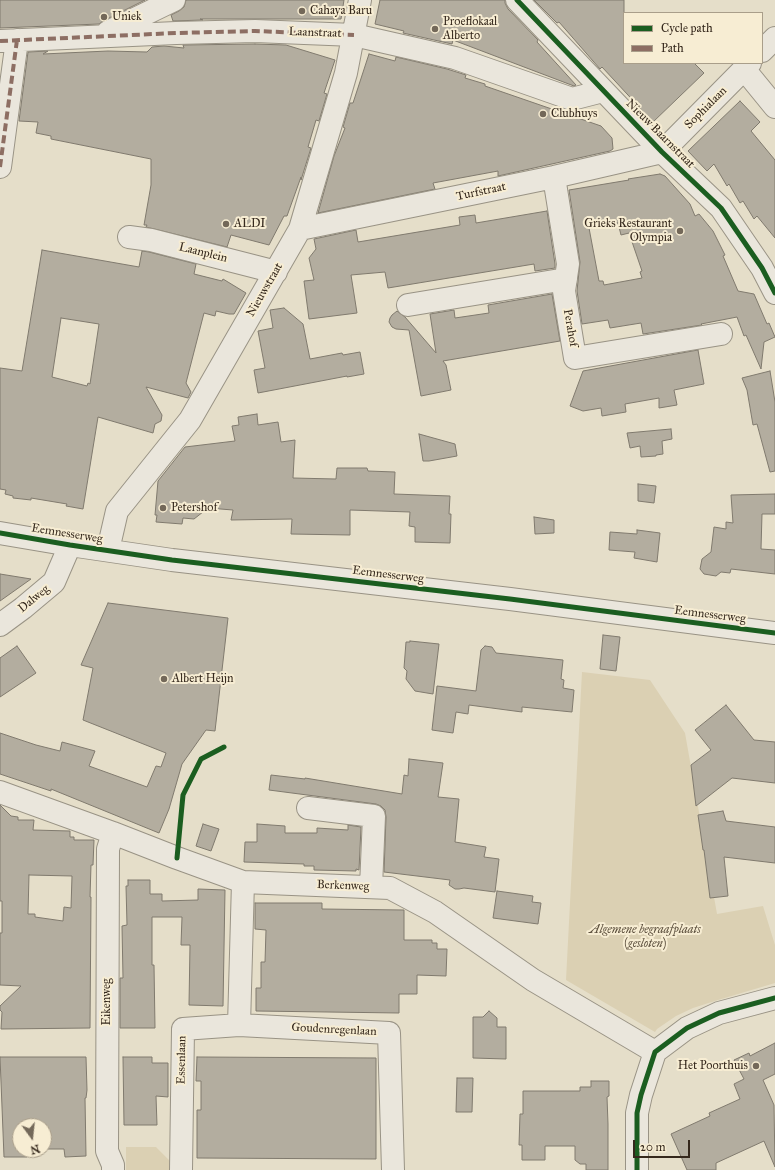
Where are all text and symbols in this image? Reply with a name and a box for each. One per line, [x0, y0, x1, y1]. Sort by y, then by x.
place label: Cahaya Baru [310, 4, 372, 18]
marker: Cahaya Baru [297, 6, 307, 16]
place label: Uniek [112, 10, 141, 24]
marker: Uniek [99, 12, 109, 22]
legend [623, 12, 763, 64]
place label: Proeflokaal Alberto [443, 15, 497, 43]
text: Cycle path [661, 21, 713, 35]
marker: Proeflokaal Alberto [430, 24, 440, 34]
street label: Laanstraat [288, 25, 342, 41]
text: Path [661, 41, 684, 55]
street label: Sophialaan [682, 84, 730, 132]
street label: Nieuw Baarnstraat [622, 96, 698, 172]
place label: Clubhuys [551, 107, 597, 121]
marker: Clubhuys [538, 109, 548, 119]
street label: Turfstraat [455, 180, 507, 204]
place label: ALDI [234, 217, 265, 231]
place label: Grieks Restaurant Olympia [584, 217, 672, 245]
marker: ALDI [221, 219, 231, 229]
marker: Grieks Restaurant Olympia [675, 226, 685, 236]
street label: Laanplein [177, 240, 229, 266]
street label: Nieuwstraat [244, 260, 286, 320]
street label: Perahof [560, 308, 580, 348]
place label: Petershof [171, 501, 217, 515]
marker: Petershof [158, 503, 168, 513]
street label: Eemnesserweg [30, 521, 104, 547]
street label: Eemnesserweg [351, 563, 425, 587]
street label: Dalweg [15, 582, 53, 616]
street label: Eemnesserweg [673, 603, 747, 627]
place label: Albert Heijn [172, 672, 233, 686]
marker: Albert Heijn [159, 674, 169, 684]
street label: Berkenweg [317, 878, 369, 894]
park label: Algemene begraafplaats (gesloten) [589, 923, 701, 951]
street label: Eikenweg [100, 978, 114, 1026]
street label: Goudenregenlaan [291, 1021, 377, 1039]
street label: Essenlaan [174, 1036, 190, 1084]
place label: Het Poorthuis [678, 1059, 748, 1073]
marker: Het Poorthuis [751, 1061, 761, 1071]
north arrow [12, 1118, 52, 1158]
scale bar [635, 1132, 692, 1158]
text: 20 m [640, 1140, 666, 1154]
text: N [29, 1142, 41, 1157]

